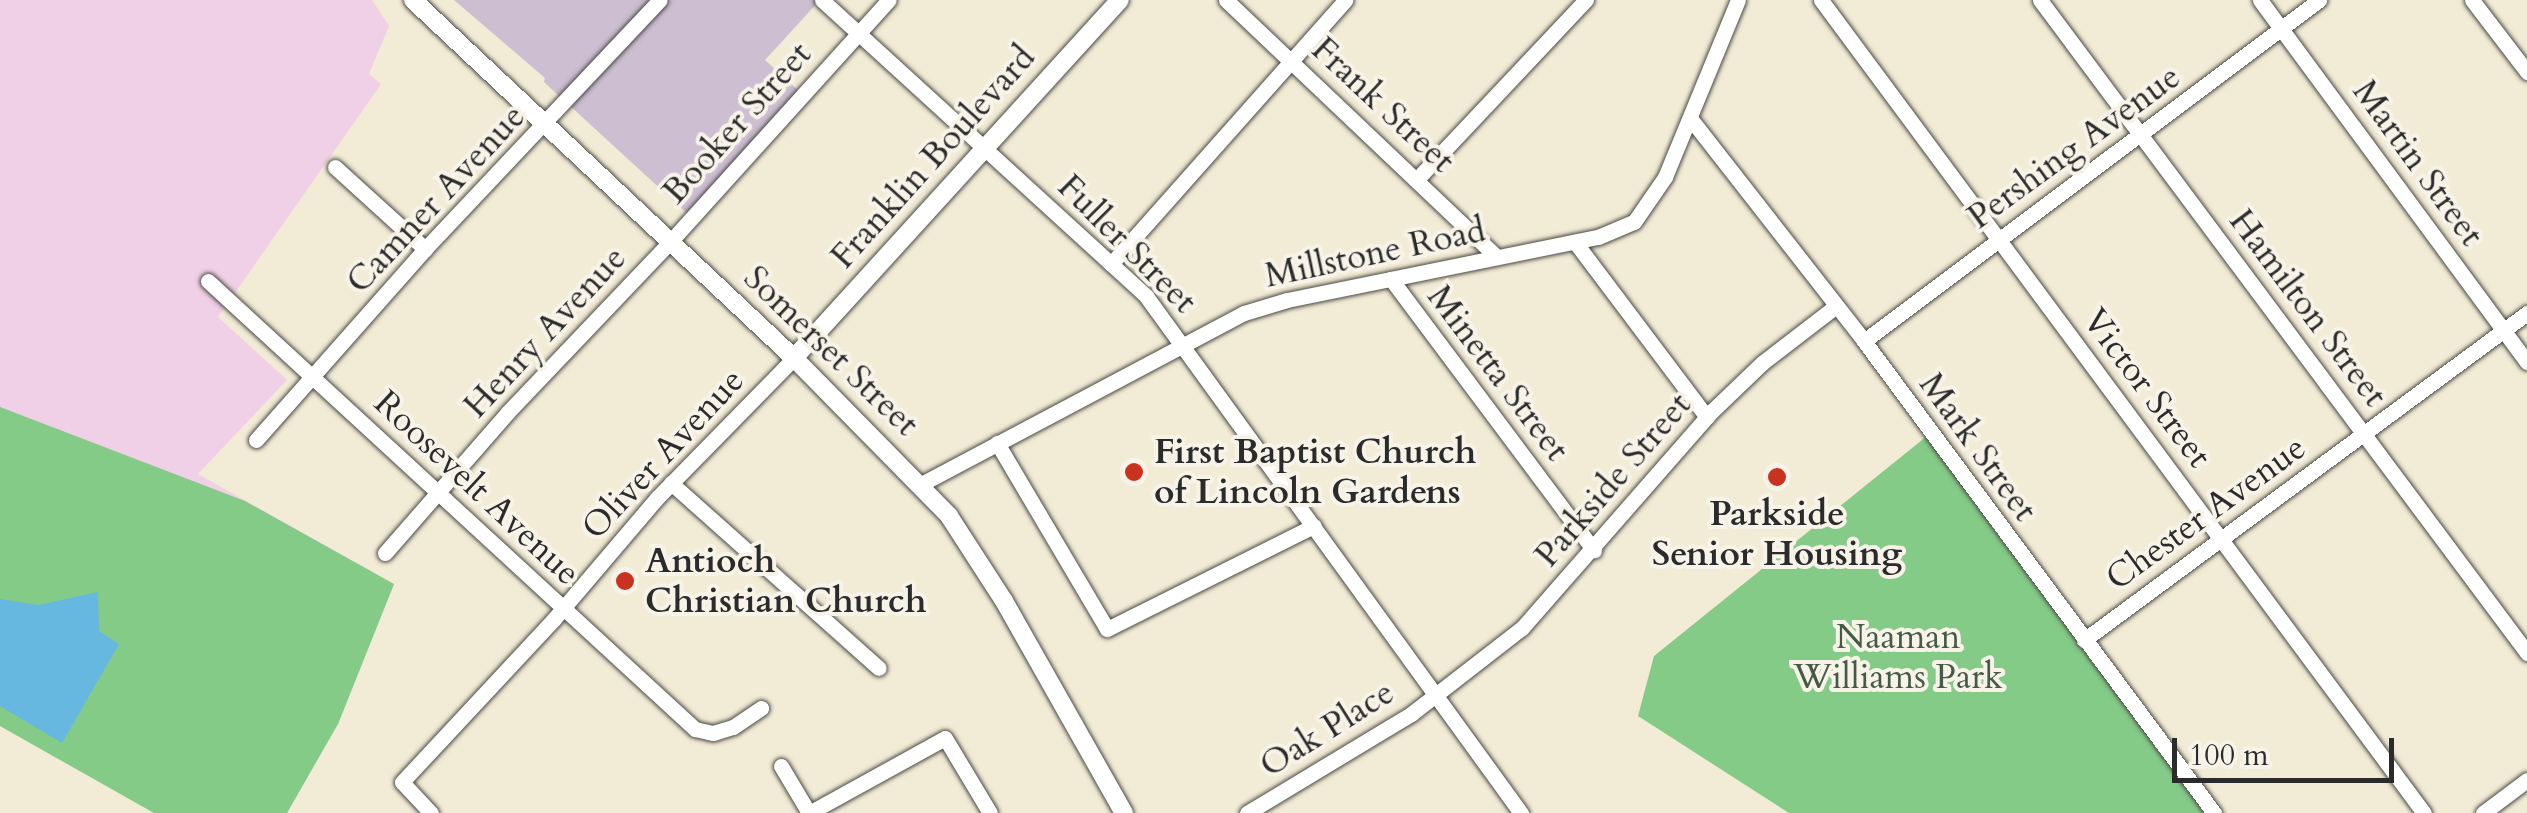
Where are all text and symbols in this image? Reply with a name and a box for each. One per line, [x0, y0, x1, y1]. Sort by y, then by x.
street label: Frank Street [1303, 28, 1463, 182]
street label: Booker Street [654, 34, 820, 212]
street label: Franklin Boulevard [822, 37, 1044, 277]
street label: Pershing Avenue [1960, 56, 2188, 238]
street label: Martin Street [2344, 72, 2492, 254]
street label: Camner Avenue [338, 96, 534, 302]
street label: Fuller Street [1049, 166, 1205, 322]
street label: Hamilton Street [2220, 201, 2396, 415]
street label: Millstone Road [1261, 209, 1489, 297]
street label: Henry Avenue [455, 238, 635, 426]
street label: Somerset Street [735, 257, 927, 445]
street label: Minetta Street [1418, 277, 1578, 469]
street label: Victor Street [2074, 300, 2220, 476]
street label: Oliver Avenue [573, 360, 753, 548]
street label: Mark Street [1910, 365, 2046, 529]
street label: Roosevelt Avenue [365, 382, 589, 594]
street label: Parkside Street [1526, 384, 1700, 576]
street label: Chester Avenue [2098, 427, 2314, 599]
place label: First Baptist Church of Lincoln Gardens [1154, 431, 1476, 513]
marker: First Baptist Church of Lincoln Gardens [1123, 461, 1145, 483]
marker: Parkside Senior Housing [1766, 466, 1788, 488]
place label: Parkside Senior Housing [1652, 493, 1902, 575]
place label: Antioch Christian Church [645, 540, 927, 622]
marker: Antioch Christian Church [614, 570, 636, 592]
park label: Naaman Williams Park [1793, 616, 2003, 698]
street label: Oak Place [1252, 671, 1402, 787]
scale bar [2177, 718, 2400, 780]
text: 100 m [2189, 735, 2269, 776]

